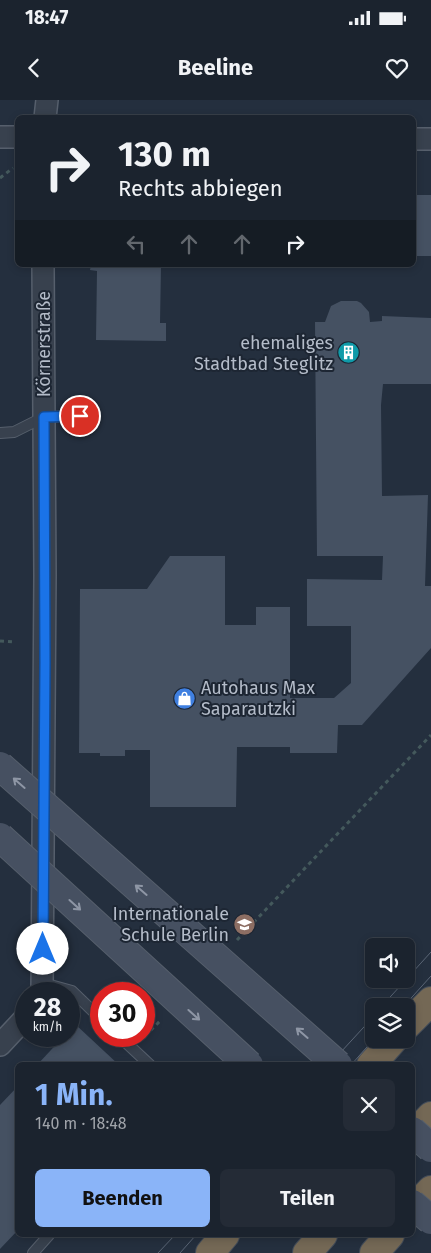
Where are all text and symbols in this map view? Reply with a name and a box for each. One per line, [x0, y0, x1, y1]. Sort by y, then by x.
text: 18:47 [25, 6, 68, 29]
icon: back [20, 54, 48, 82]
text: Beeline [178, 54, 253, 81]
icon: heart [383, 54, 411, 82]
text: 130 m [118, 133, 211, 175]
icon: right [35, 135, 100, 200]
text: Rechts abbiegen [118, 175, 283, 202]
icon: left [122, 230, 150, 258]
icon: ahead [175, 230, 203, 258]
icon: ahead [228, 230, 256, 258]
icon: right [281, 230, 309, 258]
street label: Körnerstraße [33, 291, 55, 397]
place label: ehemaliges Stadtbad Steglitz [194, 332, 333, 375]
building icon: ehemaliges Stadtbad Steglitz [337, 341, 361, 365]
pin [59, 395, 101, 437]
icon: arrive [66, 402, 94, 430]
place label: Autohaus Max Saparautzki [201, 677, 315, 720]
shop icon: Autohaus Max Saparautzki [173, 686, 197, 710]
one-way arrow [12, 777, 25, 789]
one-way arrow [134, 885, 147, 896]
one-way arrow [68, 899, 81, 911]
place label: Internationale Schule Berlin [113, 903, 229, 946]
school or university icon: Internationale Schule Berlin [233, 912, 257, 936]
position arrow [16, 922, 68, 974]
map controls [365, 938, 415, 1048]
button: sound [365, 938, 415, 988]
speed limit sign: 30 [90, 982, 155, 1047]
text: 28 [34, 993, 61, 1023]
button: layers [365, 998, 415, 1048]
one-way arrow [188, 1009, 201, 1021]
text: km/h [33, 1020, 62, 1034]
one-way arrow [295, 1027, 308, 1039]
text: 1 Min. [35, 1077, 113, 1113]
button: close [343, 1079, 395, 1131]
text: 140 m · 18:48 [35, 1114, 126, 1133]
button: Beenden [35, 1169, 210, 1227]
button: Teilen [220, 1169, 395, 1227]

